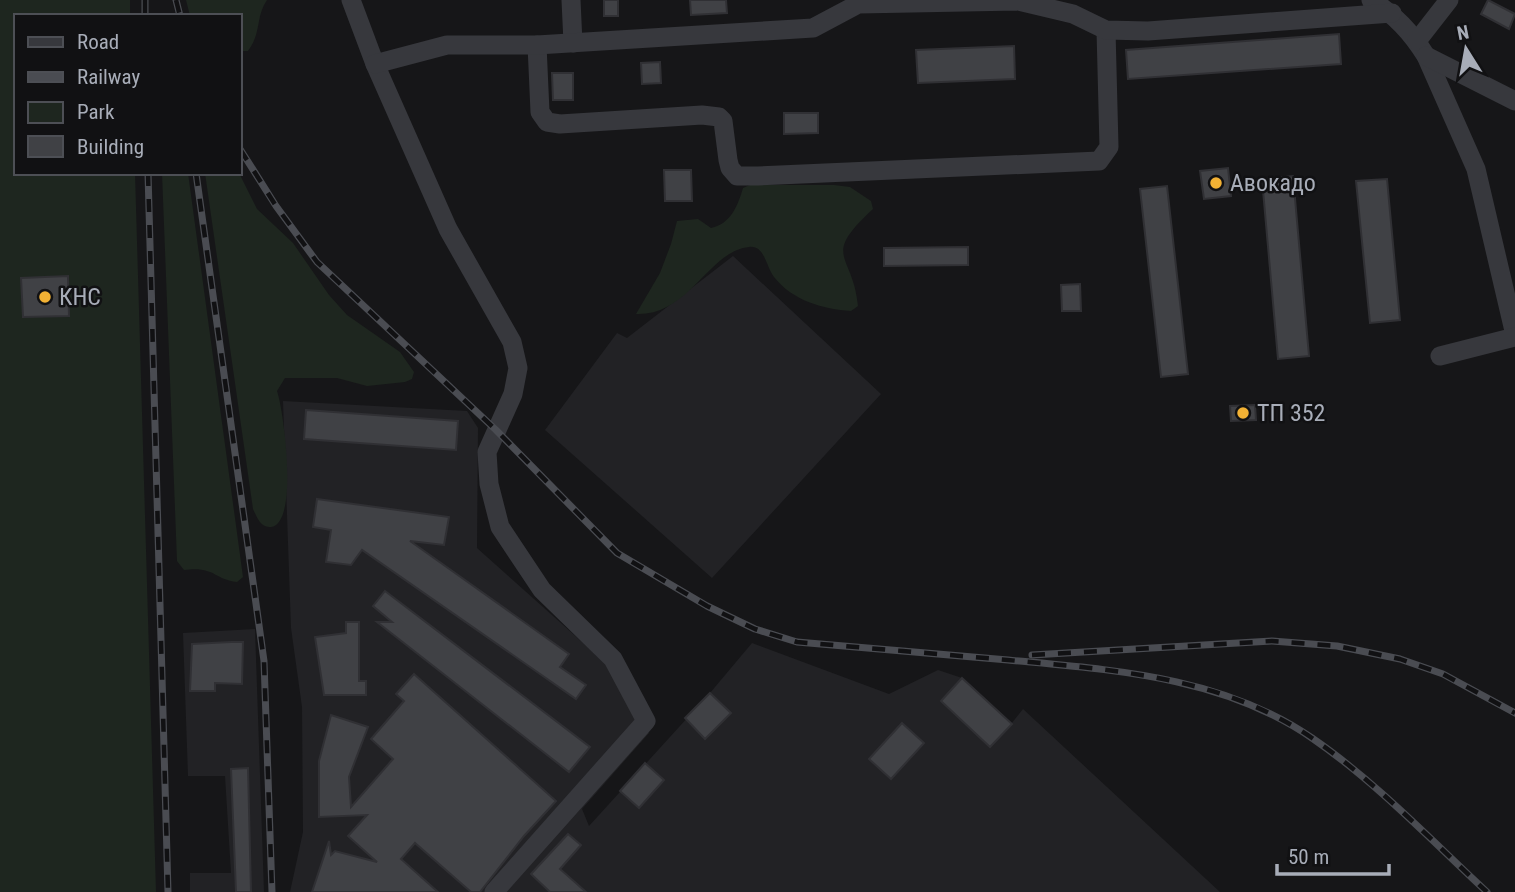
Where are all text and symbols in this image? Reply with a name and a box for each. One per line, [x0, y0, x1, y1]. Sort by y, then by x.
legend [14, 14, 242, 175]
north arrow [1431, 14, 1501, 84]
text: N [1455, 20, 1471, 45]
text: Road [77, 30, 119, 54]
text: Railway [77, 65, 140, 89]
text: Park [77, 100, 115, 124]
text: Building [77, 135, 144, 159]
place label: Авокадо [1230, 169, 1316, 197]
marker: Авокадо [1208, 175, 1224, 191]
place label: КНС [59, 283, 101, 311]
marker: КНС [37, 289, 53, 305]
place label: ТП 352 [1257, 399, 1325, 427]
marker: ТП 352 [1235, 405, 1251, 421]
scale bar [1277, 832, 1389, 876]
text: 50 m [1288, 845, 1329, 869]

